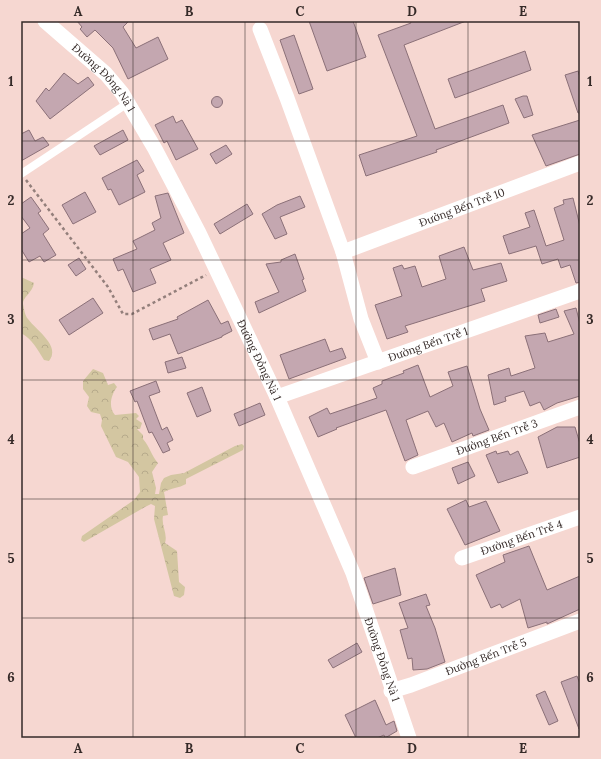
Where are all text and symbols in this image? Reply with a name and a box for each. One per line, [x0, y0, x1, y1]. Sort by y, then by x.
text: A [74, 3, 83, 20]
text: B [185, 3, 194, 20]
text: C [296, 3, 305, 20]
text: D [407, 3, 417, 20]
text: E [519, 3, 527, 20]
street label: Đường Đồng Nà 1 [69, 41, 138, 114]
text: 1 [8, 73, 14, 90]
text: 1 [587, 73, 593, 90]
street label: Đường Bến Trễ 10 [417, 185, 507, 230]
text: 2 [8, 192, 15, 209]
text: 2 [587, 192, 594, 209]
text: 3 [7, 311, 15, 328]
text: 3 [586, 311, 594, 328]
street label: Đường Đồng Nà 1 [234, 317, 285, 403]
street label: Đường Bến Trễ 1 [386, 324, 470, 365]
street label: Đường Bến Trễ 3 [454, 416, 540, 458]
text: 4 [7, 431, 15, 448]
text: 4 [586, 431, 594, 448]
street label: Đường Bến Trễ 4 [479, 517, 564, 558]
text: 5 [7, 550, 15, 567]
text: 5 [586, 550, 594, 567]
street label: Đường Đồng Nà 1 [362, 615, 403, 703]
street label: Đường Bến Trễ 5 [443, 635, 529, 678]
text: 6 [7, 669, 15, 686]
text: 6 [586, 669, 594, 686]
text: A [74, 740, 83, 757]
text: B [185, 740, 194, 757]
text: C [296, 740, 305, 757]
text: D [407, 740, 417, 757]
text: E [519, 740, 527, 757]

